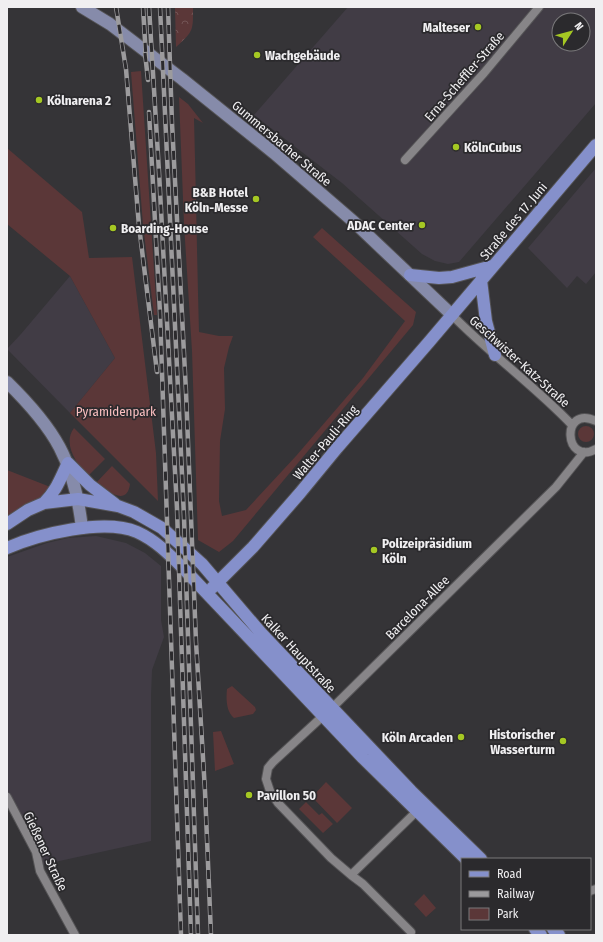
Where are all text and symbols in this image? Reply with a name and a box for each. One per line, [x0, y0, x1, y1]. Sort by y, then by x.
north arrow [551, 12, 591, 52]
place label: Malteser [423, 20, 470, 35]
text: N [571, 20, 586, 33]
marker: Malteser [473, 22, 483, 32]
street label: Erna-Scheffler-Straße [421, 29, 507, 124]
place label: Wachgebäude [265, 48, 341, 63]
marker: Wachgebäude [252, 50, 262, 60]
place label: Kölnarena 2 [47, 93, 111, 108]
marker: Kölnarena 2 [34, 95, 44, 105]
street label: Gummersbacher Straße [229, 98, 334, 189]
place label: KölnCubus [464, 140, 522, 155]
marker: KölnCubus [451, 142, 461, 152]
street label: Straße des 17. Juni [477, 180, 550, 263]
place label: B&B Hotel Köln-Messe [185, 185, 248, 215]
marker: B&B Hotel Köln-Messe [251, 194, 261, 204]
place label: ADAC Center [346, 218, 414, 233]
marker: ADAC Center [417, 220, 427, 230]
place label: Boarding-House [121, 221, 209, 236]
marker: Boarding-House [108, 223, 118, 233]
street label: Geschwister-Katz-Straße [467, 312, 573, 410]
street label: Walter-Pauli-Ring [290, 401, 361, 483]
park label: Pyramidenpark [76, 404, 157, 419]
place label: Polizeipräsidium Köln [382, 536, 472, 566]
marker: Polizeipräsidium Köln [369, 545, 379, 555]
street label: Barcelona-Allee [382, 572, 452, 642]
street label: Kalker Hauptstraße [258, 611, 339, 696]
place label: Historischer Wasserturm [489, 727, 555, 757]
place label: Köln Arcaden [382, 730, 453, 745]
marker: Köln Arcaden [456, 732, 466, 742]
marker: Historischer Wasserturm [558, 736, 568, 746]
place label: Pavillon 50 [257, 788, 316, 803]
marker: Pavillon 50 [244, 790, 254, 800]
street label: Gießener Straße [21, 809, 71, 893]
legend [461, 858, 591, 930]
text: Road [497, 867, 522, 881]
text: Railway [497, 887, 535, 901]
text: Park [497, 907, 519, 921]

